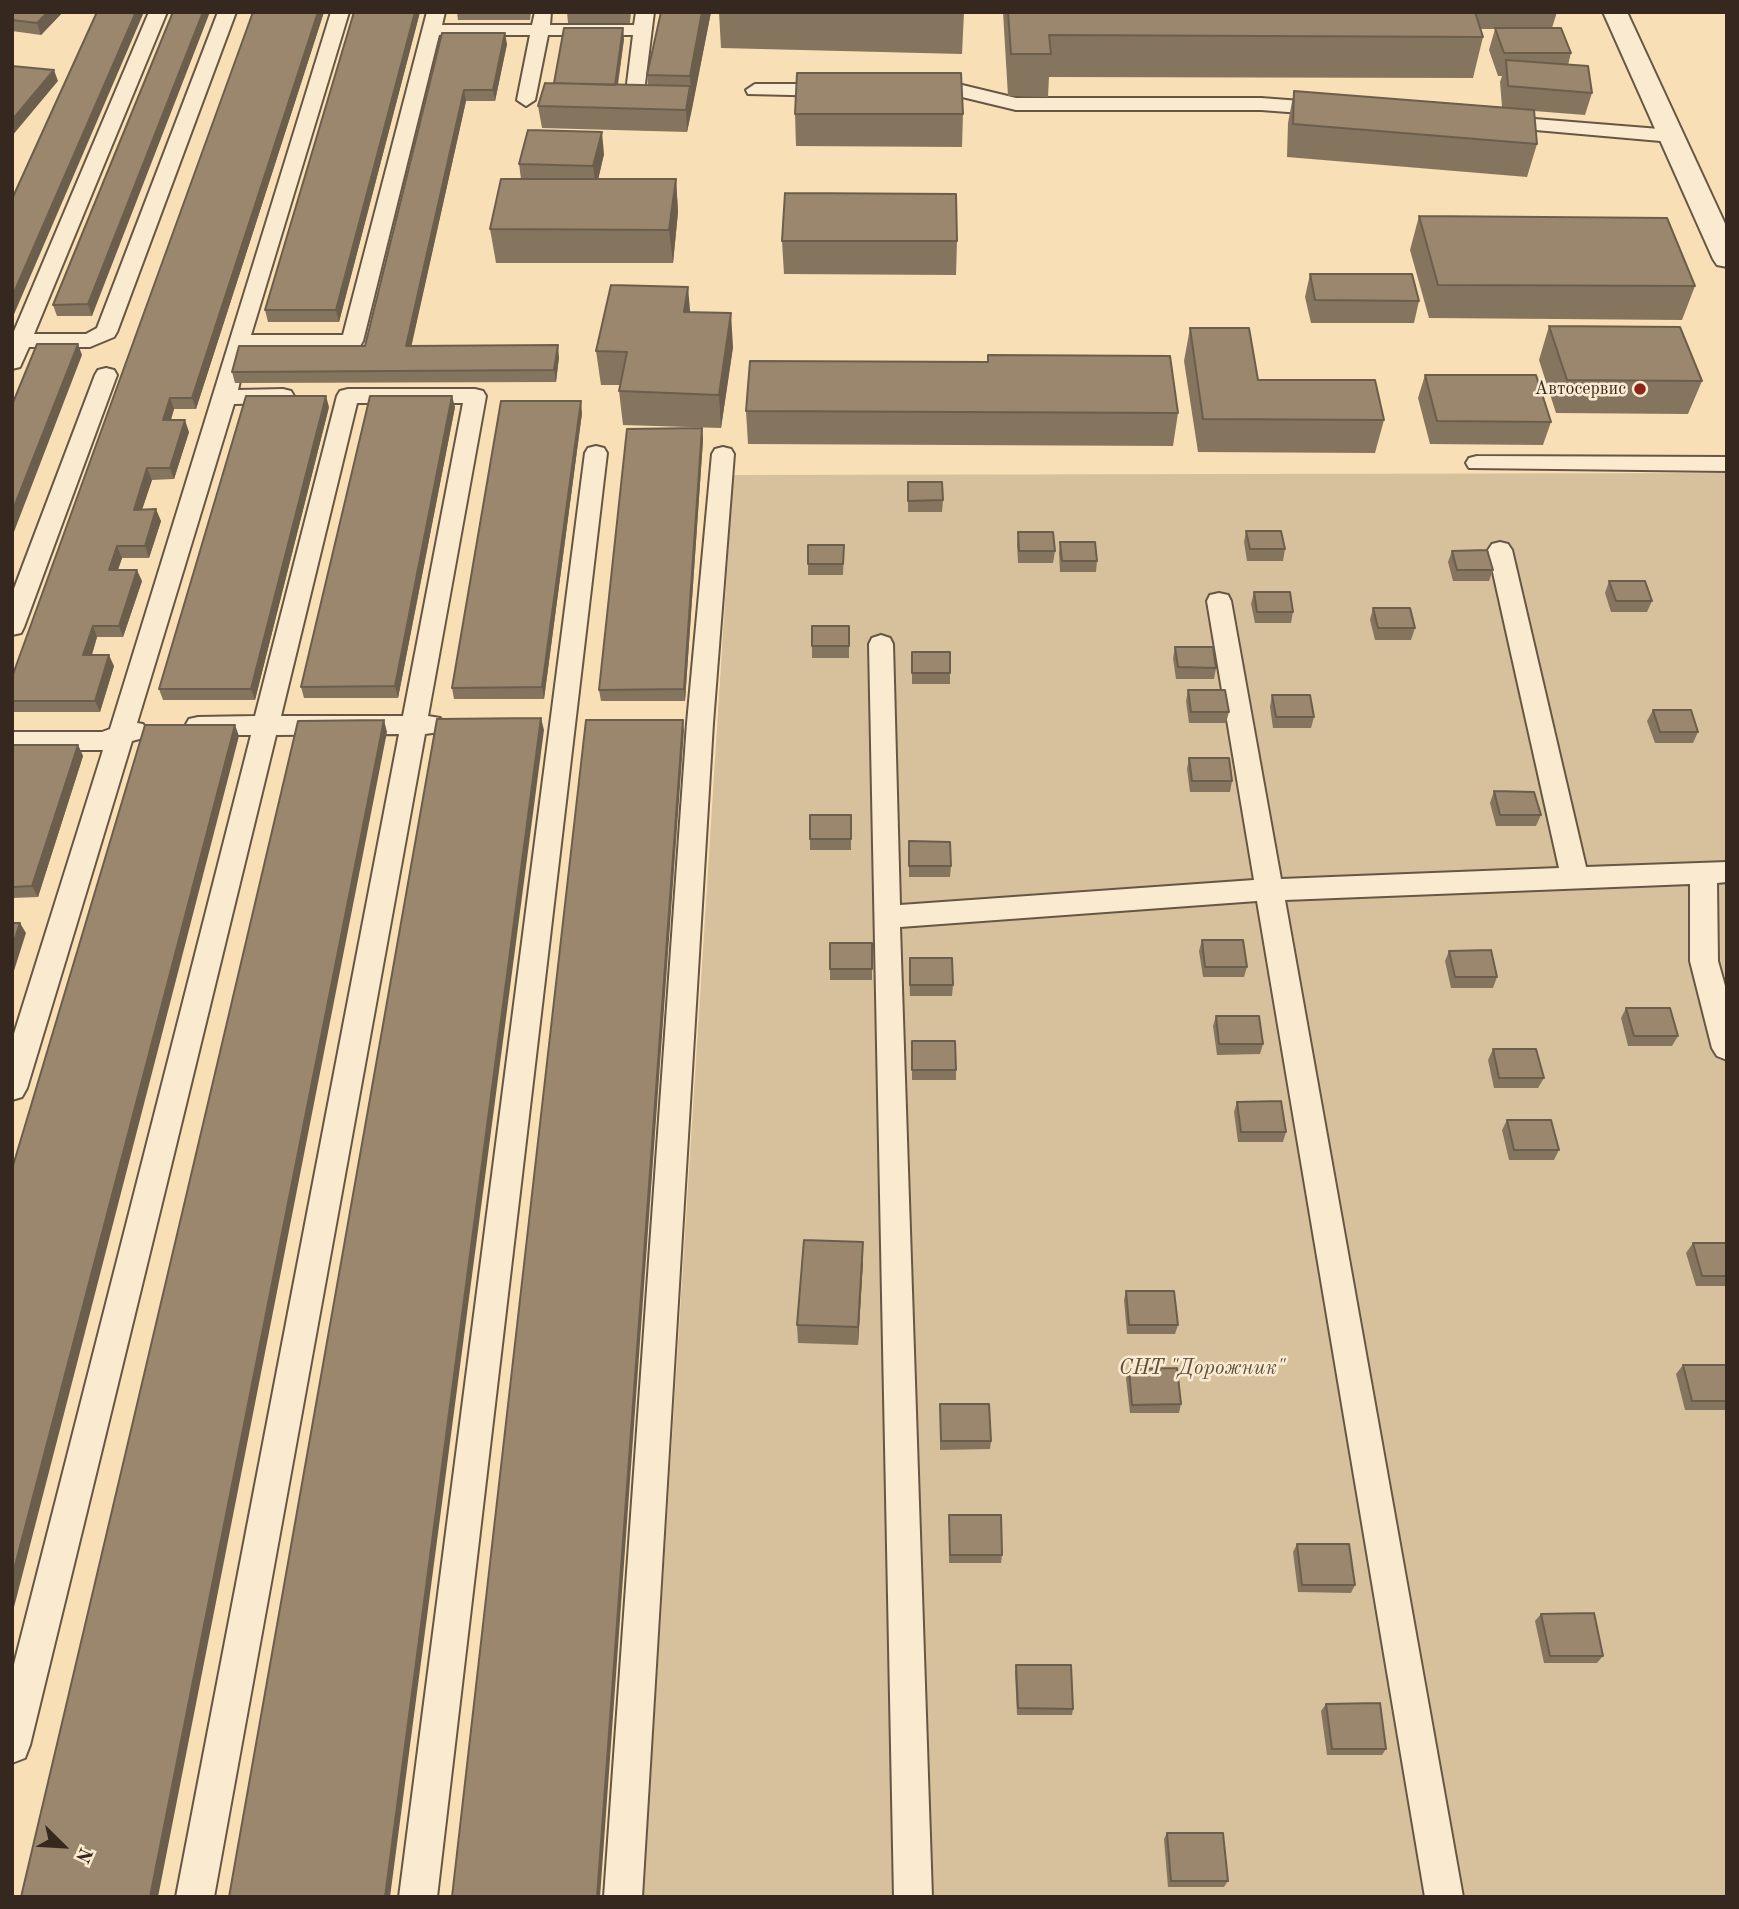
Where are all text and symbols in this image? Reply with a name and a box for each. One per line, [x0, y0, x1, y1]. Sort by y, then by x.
place label: Автосервис [1535, 378, 1626, 400]
marker: Автосервис [1632, 381, 1648, 397]
park label: СНТ "Дорожник" [1119, 1355, 1285, 1381]
north arrow [28, 1811, 98, 1881]
text: N [71, 1844, 94, 1865]

